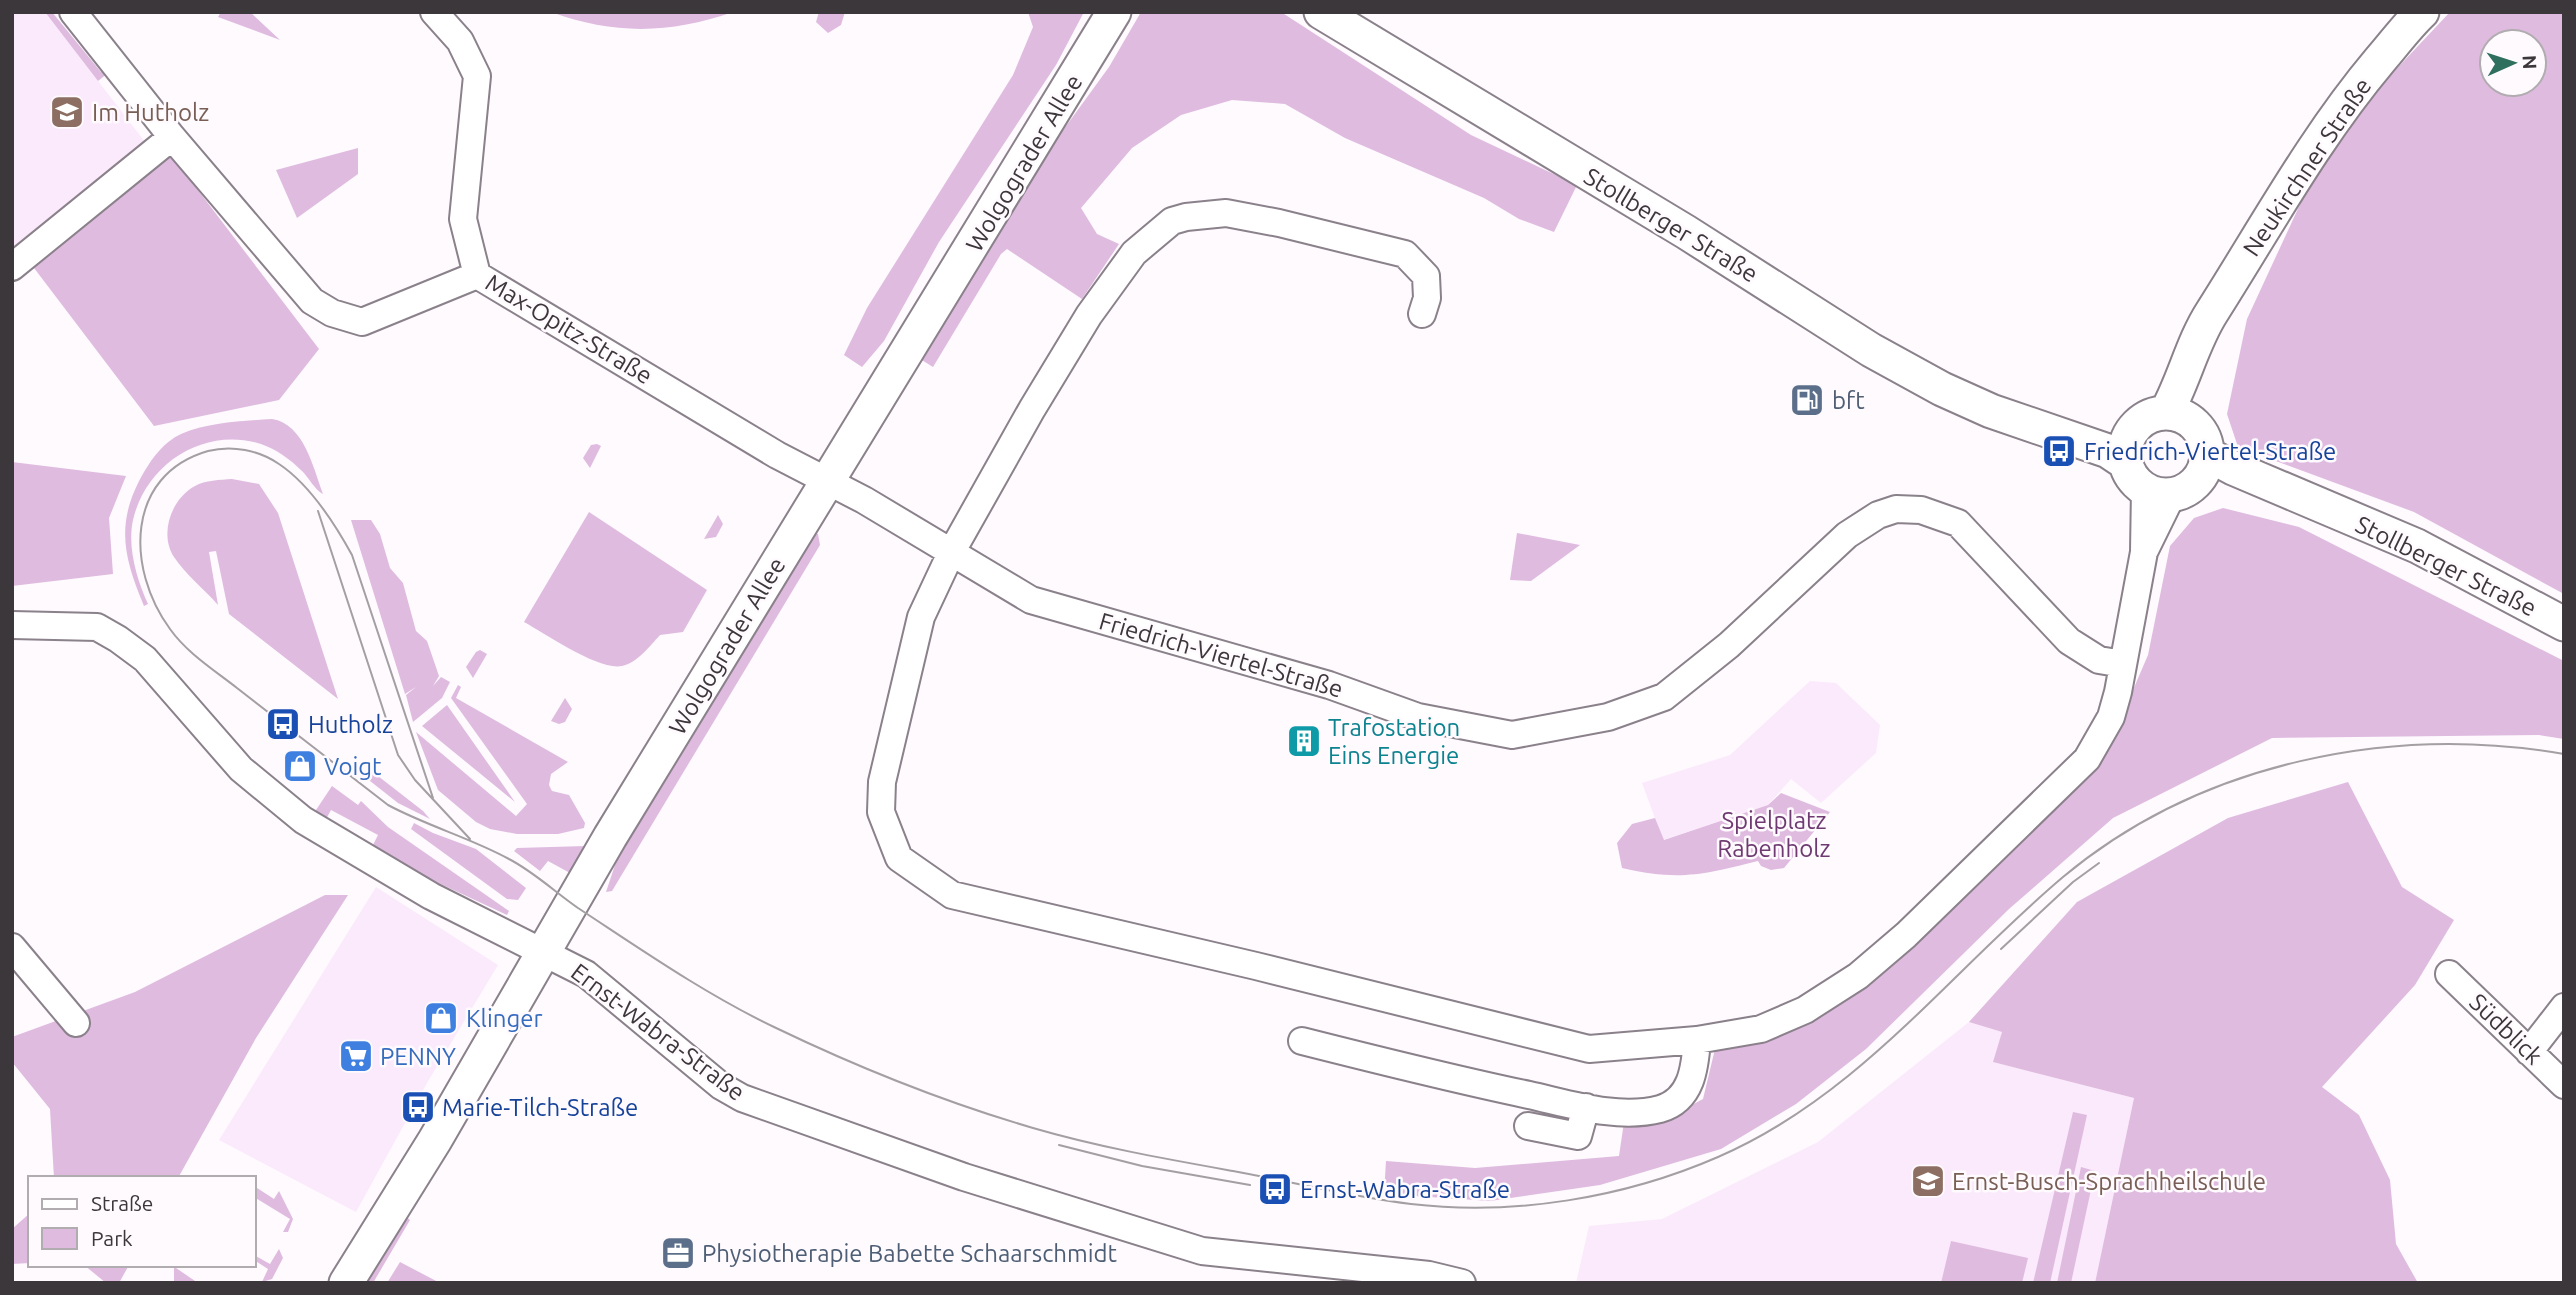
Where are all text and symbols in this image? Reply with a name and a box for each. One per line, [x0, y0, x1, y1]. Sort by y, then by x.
north arrow [2478, 28, 2548, 98]
text: N [2519, 54, 2541, 70]
street label: Wolgograder Allee [960, 70, 1088, 256]
street label: Neukirchner Straße [2237, 73, 2377, 261]
school or university icon: Im Hutholz [48, 93, 86, 131]
place label: Im Hutholz [92, 99, 209, 126]
street label: Stollberger Straße [1579, 163, 1763, 287]
street label: Max-Opitz-Straße [481, 269, 657, 389]
fuel station icon: bft [1788, 381, 1826, 419]
place label: bft [1832, 387, 1865, 414]
bus stop icon: Friedrich-Viertel-Straße [2040, 432, 2078, 470]
place label: Friedrich-Viertel-Straße [2084, 438, 2336, 465]
street label: Stollberger Straße [2351, 511, 2541, 621]
street label: Wolgograder Allee [663, 553, 791, 739]
street label: Friedrich-Viertel-Straße [1096, 607, 1346, 703]
bus stop icon: Hutholz [264, 705, 302, 743]
place label: Hutholz [308, 711, 393, 738]
place label: Trafostation Eins Energie [1328, 714, 1460, 769]
building icon: Trafostation Eins Energie [1285, 722, 1323, 760]
shop icon: Voigt [281, 747, 319, 785]
place label: Voigt [324, 753, 382, 780]
park label: Spielplatz Rabenholz [1717, 807, 1831, 862]
street label: Ernst-Wabra-Straße [566, 958, 750, 1106]
street label: Südblick [2464, 988, 2548, 1070]
shop icon: Klinger [422, 999, 460, 1037]
place label: Klinger [466, 1005, 543, 1032]
supermarket icon: PENNY [337, 1037, 375, 1075]
place label: PENNY [380, 1043, 456, 1070]
bus stop icon: Marie-Tilch-Straße [399, 1088, 437, 1126]
place label: Marie-Tilch-Straße [442, 1094, 638, 1121]
school or university icon: Ernst-Busch-Sprachheilschule [1909, 1162, 1947, 1200]
place label: Ernst-Busch-Sprachheilschule [1952, 1168, 2266, 1195]
bus stop icon: Ernst-Wabra-Straße [1256, 1170, 1294, 1208]
legend [28, 1176, 256, 1267]
place label: Ernst-Wabra-Straße [1300, 1176, 1510, 1203]
text: Straße [91, 1191, 153, 1215]
text: Park [91, 1226, 133, 1250]
office icon: Physiotherapie Babette Schaarschmidt [659, 1234, 697, 1272]
place label: Physiotherapie Babette Schaarschmidt [702, 1240, 1118, 1267]

